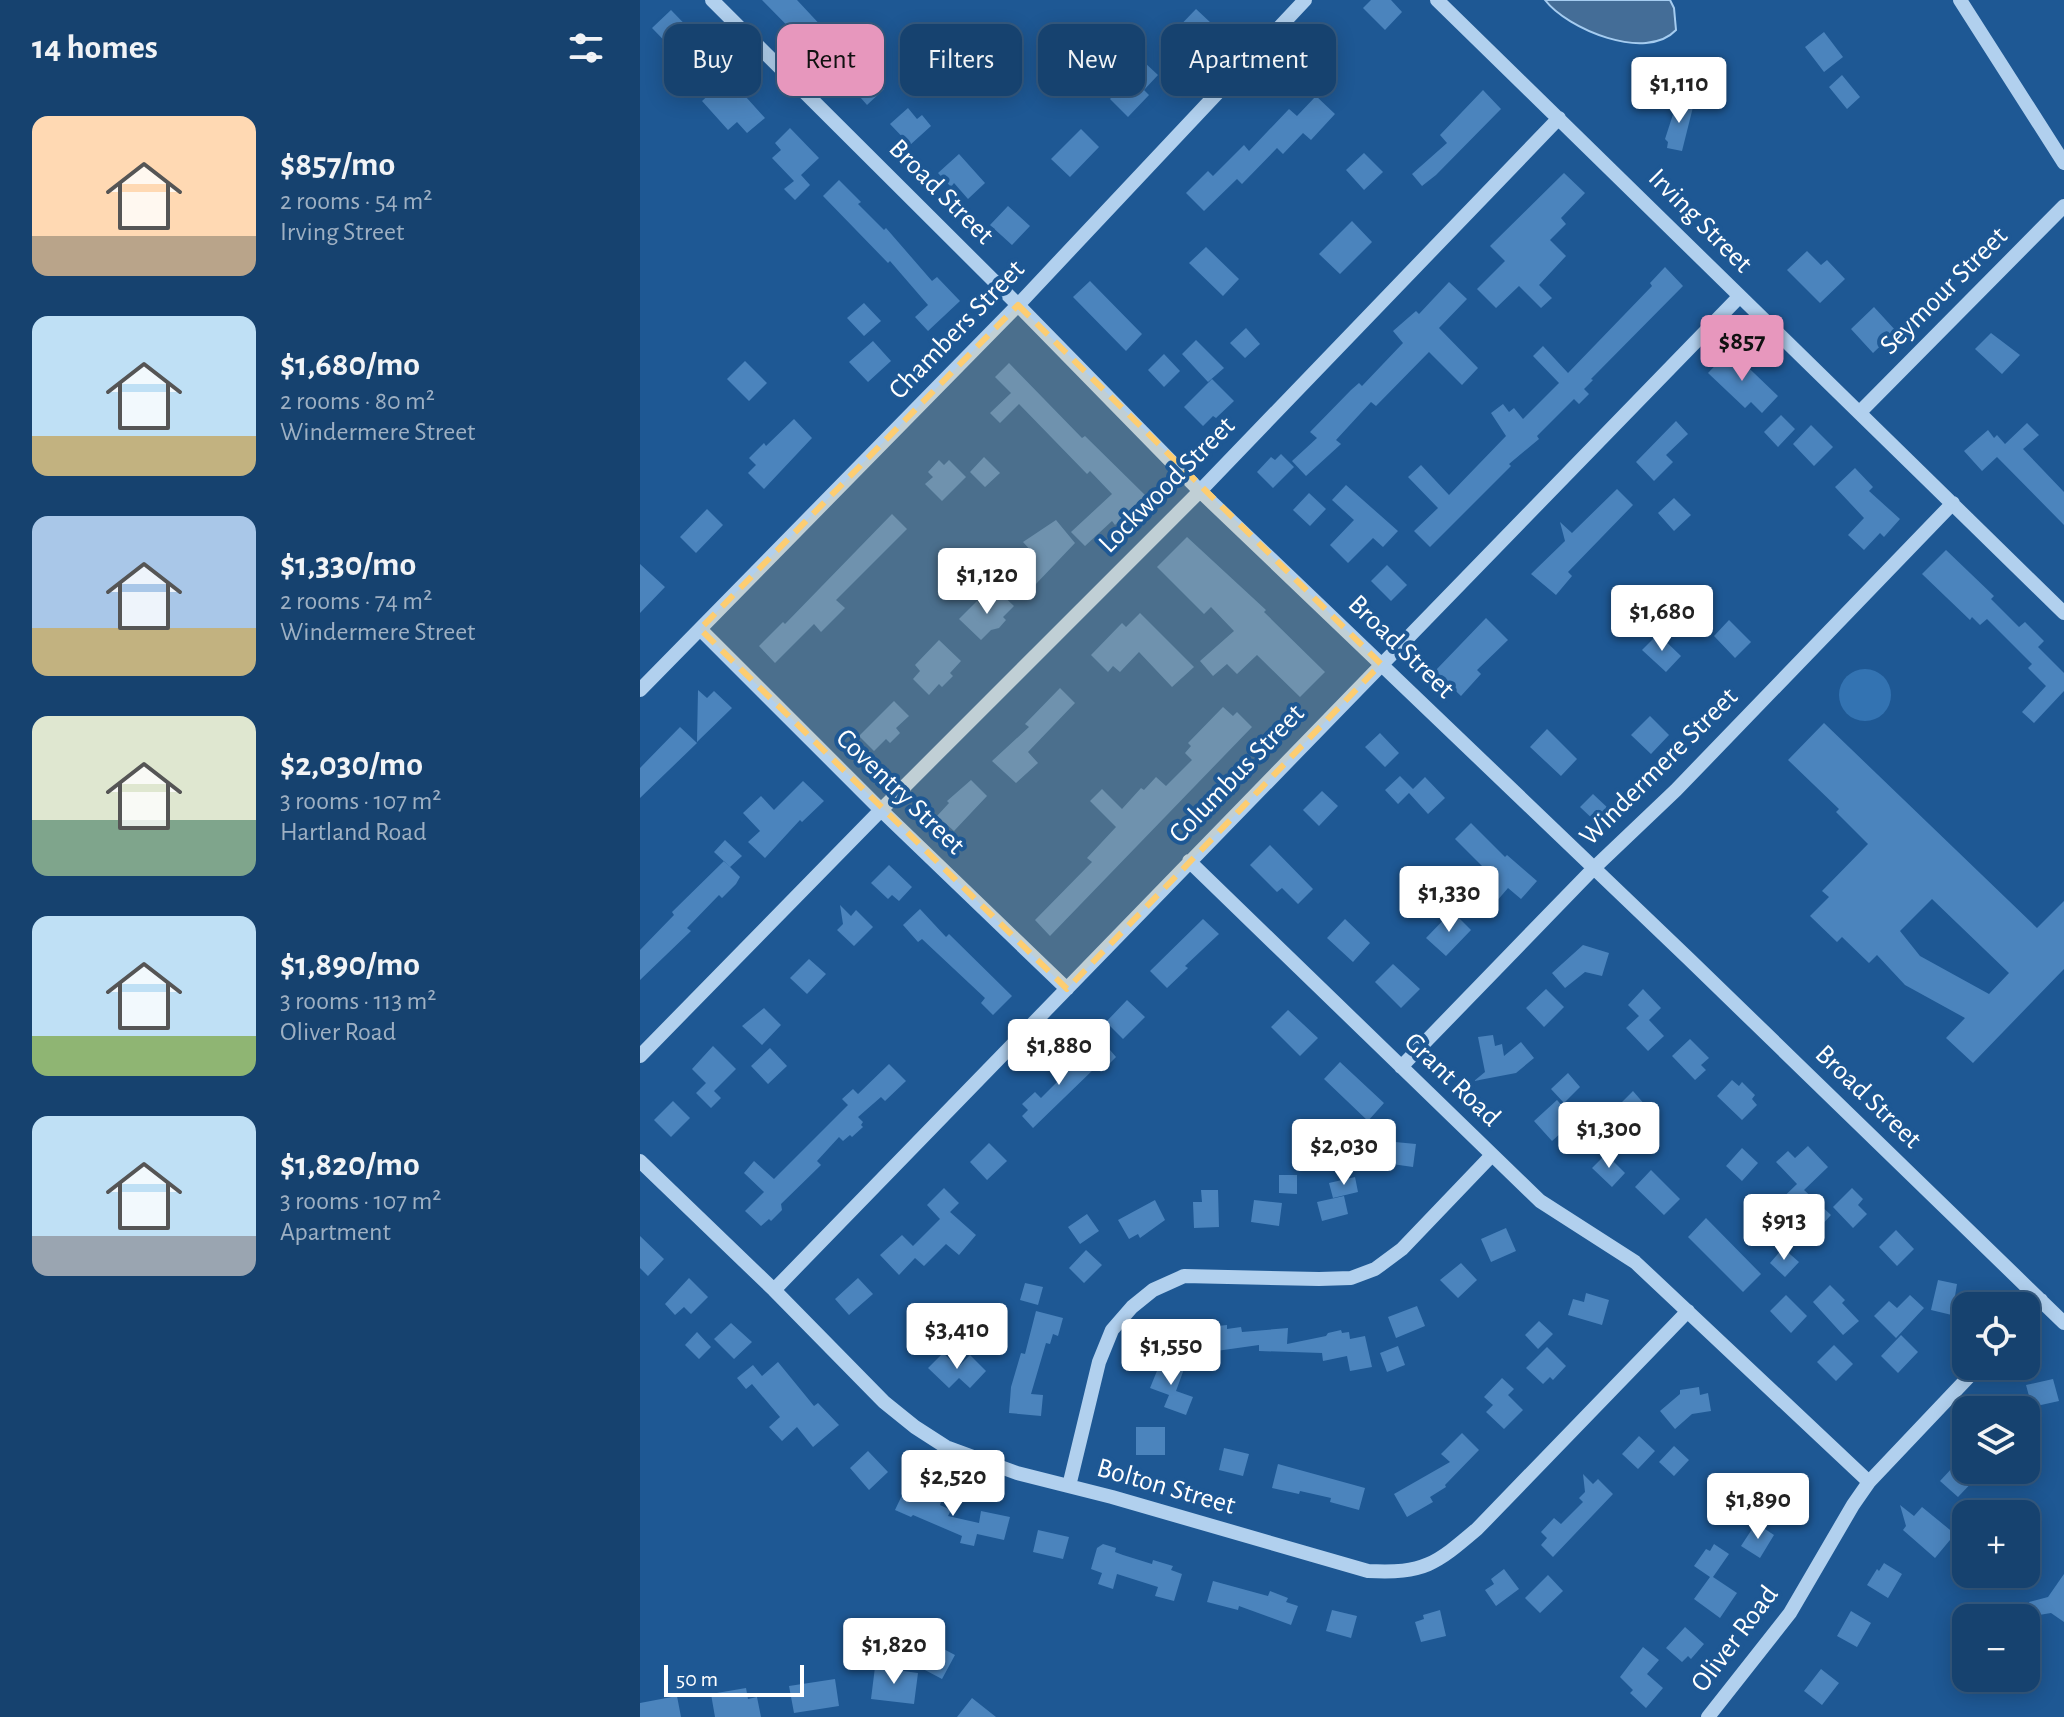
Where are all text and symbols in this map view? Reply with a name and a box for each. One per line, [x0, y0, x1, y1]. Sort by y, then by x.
chip: Buy [664, 24, 761, 96]
chip: Rent [777, 24, 884, 96]
chip: Filters [900, 24, 1022, 96]
chip: New [1038, 24, 1145, 96]
chip: Apartment [1161, 24, 1336, 96]
icon: filters [564, 26, 608, 70]
text: 14 homes [32, 31, 158, 65]
pin: $1,110 [1614, 57, 1744, 125]
text: $1,110 [1649, 70, 1709, 96]
street label: Broad Street [883, 134, 999, 250]
icon: home [96, 148, 192, 244]
text: $857/mo [280, 148, 395, 182]
street label: Irving Street [1643, 164, 1757, 278]
text: 2 rooms · 54 m² [280, 188, 432, 214]
text: Irving Street [280, 219, 404, 245]
street label: Seymour Street [1875, 222, 2013, 360]
street label: Chambers Street [884, 255, 1030, 405]
pin: $857 [1695, 315, 1789, 383]
text: $857 [1719, 328, 1765, 354]
icon: home [96, 348, 192, 444]
text: $1,680/mo [280, 348, 420, 382]
text: 2 rooms · 80 m² [280, 388, 435, 414]
street label: Lockwood Street [1094, 412, 1240, 558]
text: Windermere Street [280, 419, 475, 445]
icon: home [96, 548, 192, 644]
text: $1,330/mo [280, 548, 416, 582]
pin: $1,120 [922, 548, 1052, 616]
text: $1,120 [956, 561, 1018, 587]
pin: $1,680 [1597, 585, 1727, 653]
text: 2 rooms · 74 m² [280, 588, 432, 614]
street label: Broad Street [1343, 590, 1459, 704]
text: $1,680 [1629, 598, 1695, 624]
text: Windermere Street [280, 619, 475, 645]
street label: Windermere Street [1575, 683, 1743, 851]
street label: Columbus Street [1164, 699, 1310, 849]
street label: Coventry Street [830, 724, 970, 860]
icon: home [96, 748, 192, 844]
text: $2,030/mo [280, 748, 423, 782]
text: 3 rooms · 107 m² [280, 788, 441, 814]
text: Hartland Road [280, 819, 427, 845]
pin: $1,330 [1384, 866, 1514, 934]
text: $1,330 [1418, 879, 1480, 905]
icon: home [96, 948, 192, 1044]
text: $1,890/mo [280, 948, 420, 982]
text: 3 rooms · 113 m² [280, 988, 436, 1014]
text: Oliver Road [280, 1019, 396, 1045]
pin: $1,880 [994, 1019, 1124, 1087]
street label: Grant Road [1399, 1028, 1505, 1132]
text: $1,880 [1026, 1032, 1092, 1058]
street label: Broad Street [1810, 1040, 1926, 1154]
pin: $1,300 [1544, 1102, 1674, 1170]
text: $1,300 [1576, 1115, 1642, 1141]
pin: $2,030 [1279, 1119, 1409, 1187]
text: $2,030 [1310, 1132, 1378, 1158]
icon: home [96, 1148, 192, 1244]
text: $1,820/mo [280, 1148, 420, 1182]
text: 3 rooms · 107 m² [280, 1188, 441, 1214]
pin: $913 [1737, 1194, 1831, 1262]
text: $913 [1762, 1207, 1806, 1233]
text: Apartment [280, 1219, 391, 1245]
map controls [1952, 1292, 2040, 1692]
button: locate [1952, 1292, 2040, 1380]
pin: $3,410 [892, 1303, 1022, 1371]
text: $3,410 [925, 1316, 989, 1342]
pin: $1,550 [1106, 1319, 1236, 1387]
text: $1,550 [1139, 1332, 1203, 1358]
button: layers [1952, 1396, 2040, 1484]
pin: $2,520 [888, 1450, 1018, 1518]
street label: Bolton Street [1094, 1454, 1238, 1520]
text: $2,520 [920, 1463, 986, 1489]
pin: $1,890 [1693, 1473, 1823, 1541]
text: $1,890 [1725, 1486, 1791, 1512]
button: + [1952, 1500, 2040, 1588]
street label: Oliver Road [1686, 1581, 1784, 1697]
button: − [1952, 1604, 2040, 1692]
pin: $1,820 [829, 1618, 959, 1686]
text: $1,820 [861, 1631, 927, 1657]
scale bar [664, 1661, 804, 1697]
text: 50 m [676, 1668, 718, 1690]

